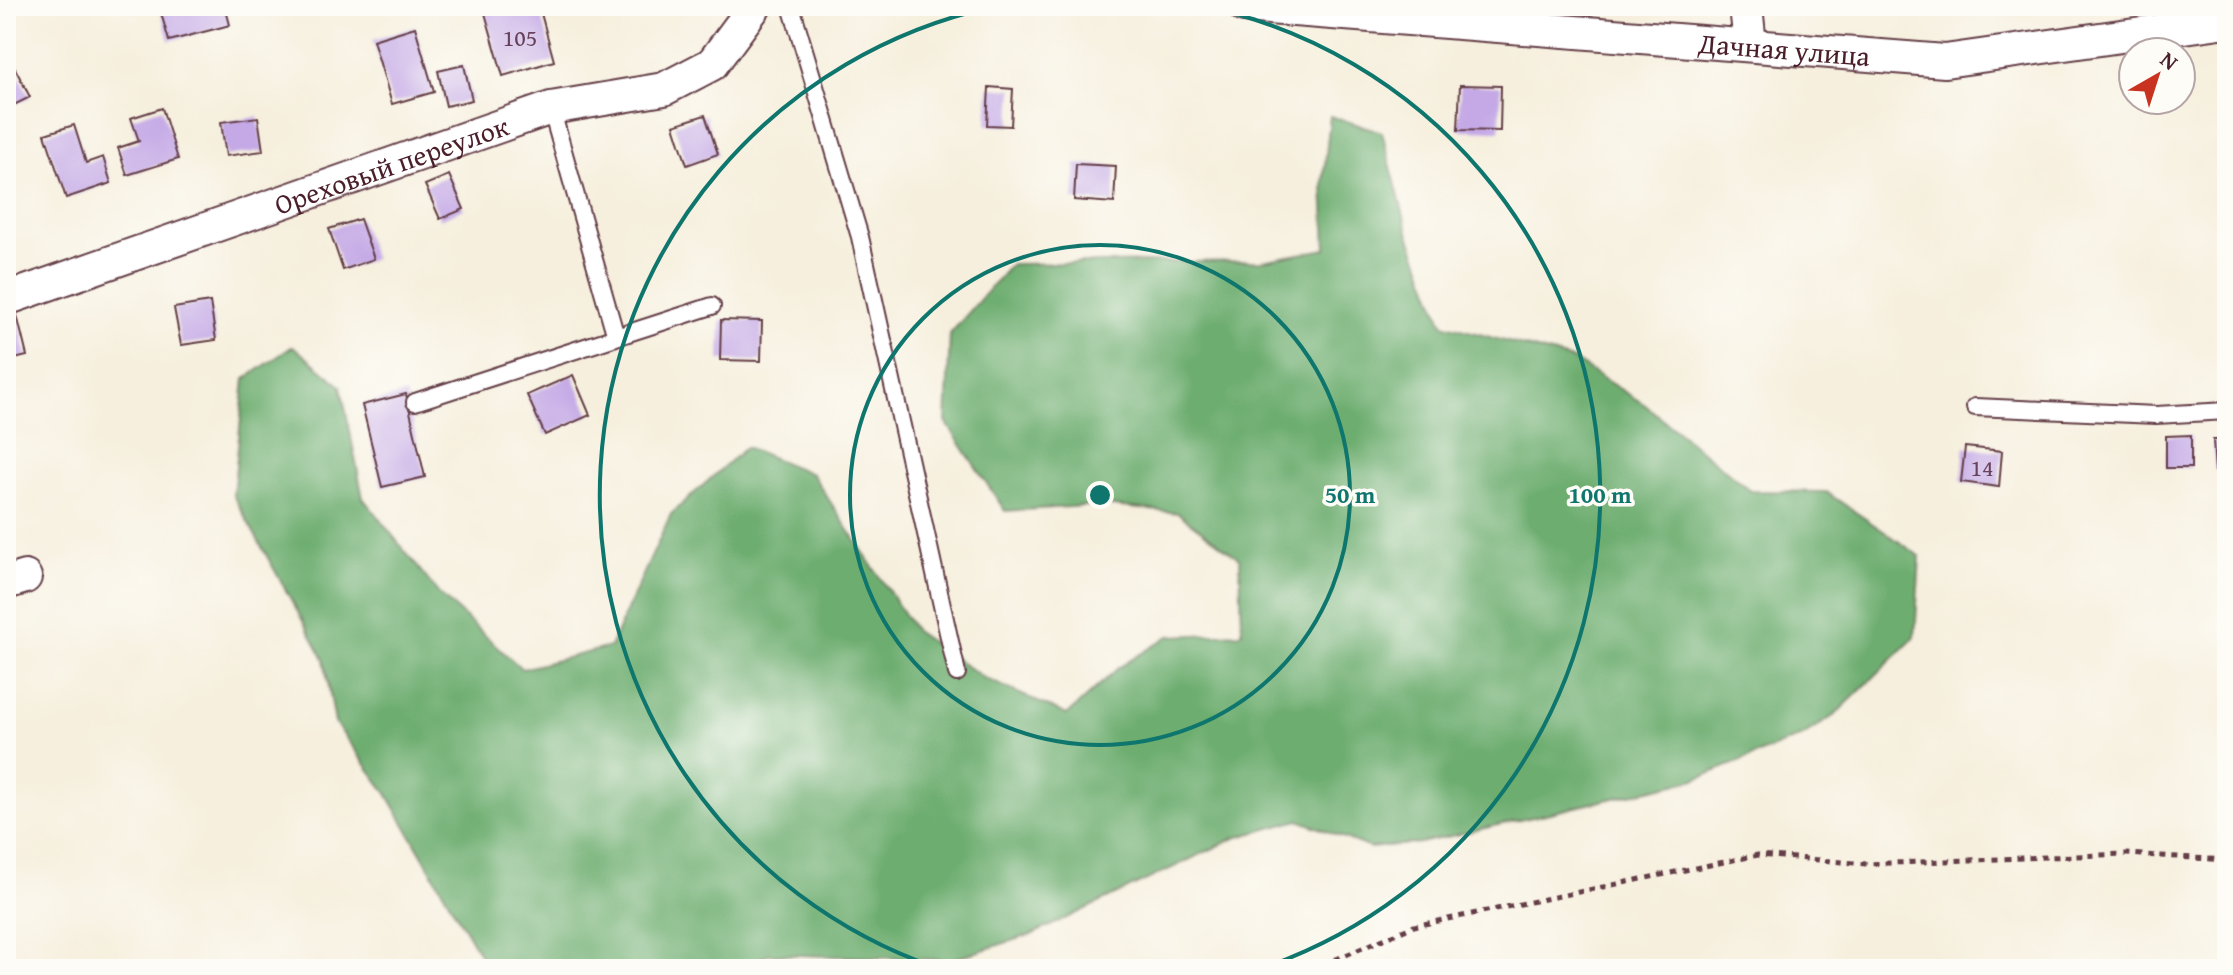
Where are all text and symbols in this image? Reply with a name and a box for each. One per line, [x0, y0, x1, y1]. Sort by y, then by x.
house number: 105 [503, 20, 537, 55]
street label: Дачная улица [1696, 21, 1872, 76]
north arrow [2117, 36, 2197, 116]
text: N [2154, 43, 2186, 78]
street label: Ореховый переулок [268, 104, 514, 224]
house number: 14 [1970, 450, 1994, 485]
text: 50 m [1325, 477, 1376, 512]
text: 100 m [1568, 477, 1632, 512]
centre of rings [1086, 481, 1114, 509]

